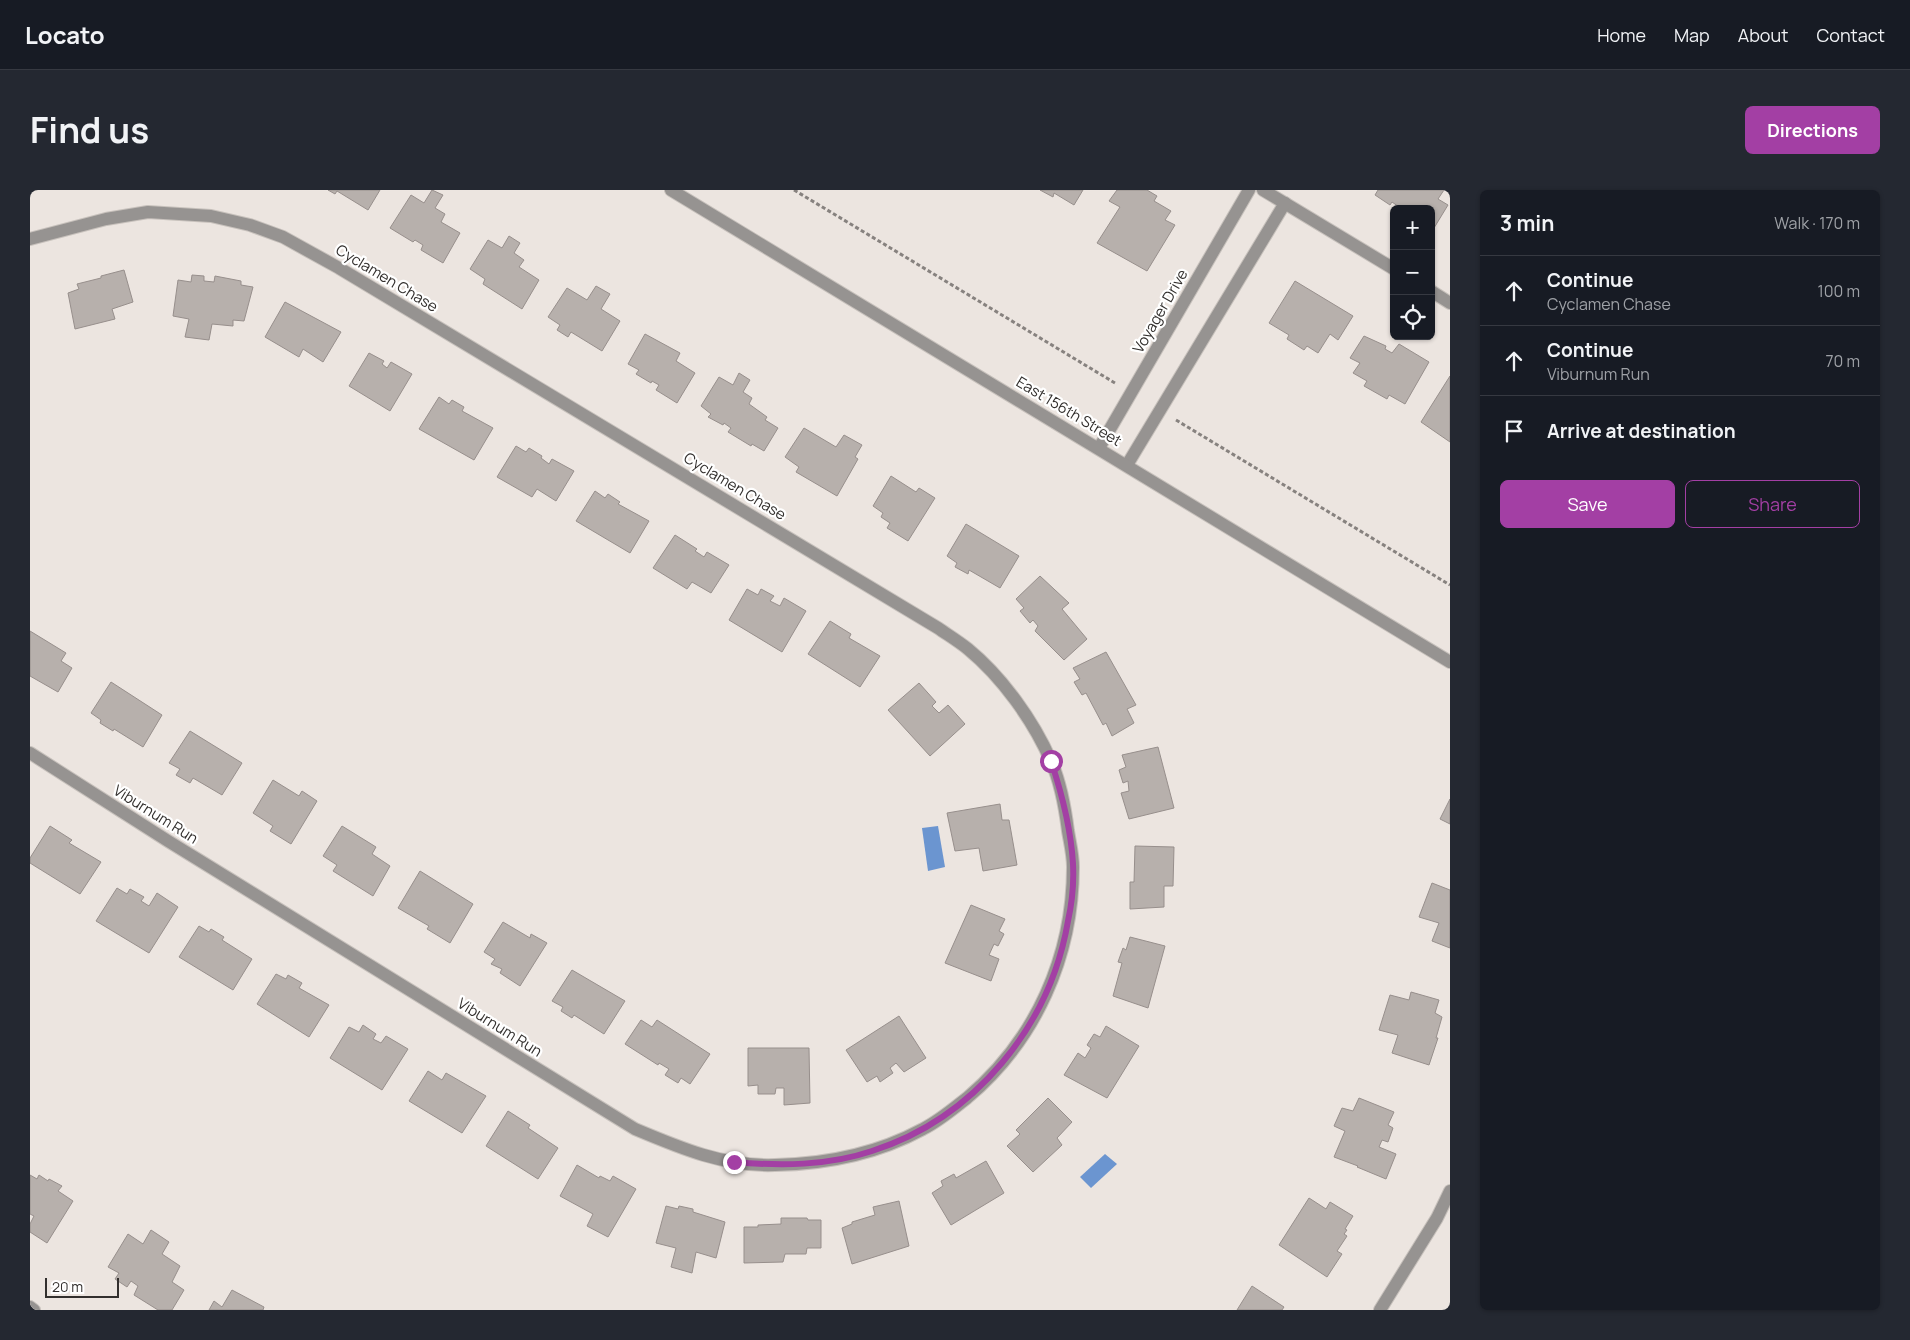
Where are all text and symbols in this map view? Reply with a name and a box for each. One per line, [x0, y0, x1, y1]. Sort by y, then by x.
text: Locato [25, 18, 105, 51]
text: Home [1597, 23, 1646, 47]
text: Map [1674, 23, 1710, 47]
text: About [1738, 23, 1788, 47]
text: Contact [1816, 23, 1885, 47]
text: Find us [30, 106, 149, 154]
button: Directions [1745, 106, 1880, 154]
map controls [1390, 205, 1435, 340]
button: + [1390, 205, 1435, 250]
text: 3 min [1500, 209, 1554, 237]
text: Walk · 170 m [1774, 212, 1860, 234]
street label: Cyclamen Chase [332, 239, 442, 317]
button: − [1390, 250, 1435, 295]
street label: Voyager Drive [1127, 265, 1193, 357]
text: Continue [1547, 267, 1633, 293]
icon: ahead [1500, 277, 1528, 305]
text: 100 m [1817, 280, 1860, 302]
text: Cyclamen Chase [1547, 293, 1671, 315]
button: locate [1390, 295, 1435, 340]
text: Continue [1547, 337, 1633, 363]
icon: ahead [1500, 347, 1528, 375]
text: 70 m [1825, 350, 1860, 372]
text: Viburnum Run [1547, 363, 1650, 385]
street label: East 156th Street [1012, 371, 1126, 451]
icon: arrive [1500, 417, 1528, 445]
text: Arrive at destination [1547, 418, 1736, 444]
street label: Cyclamen Chase [680, 447, 790, 525]
button: Save [1500, 480, 1675, 528]
button: Share [1685, 480, 1860, 528]
route start [1040, 750, 1063, 773]
street label: Viburnum Run [110, 780, 202, 848]
street label: Viburnum Run [454, 993, 546, 1061]
route end [723, 1151, 746, 1174]
scale bar [45, 1275, 119, 1298]
text: 20 m [52, 1277, 83, 1296]

